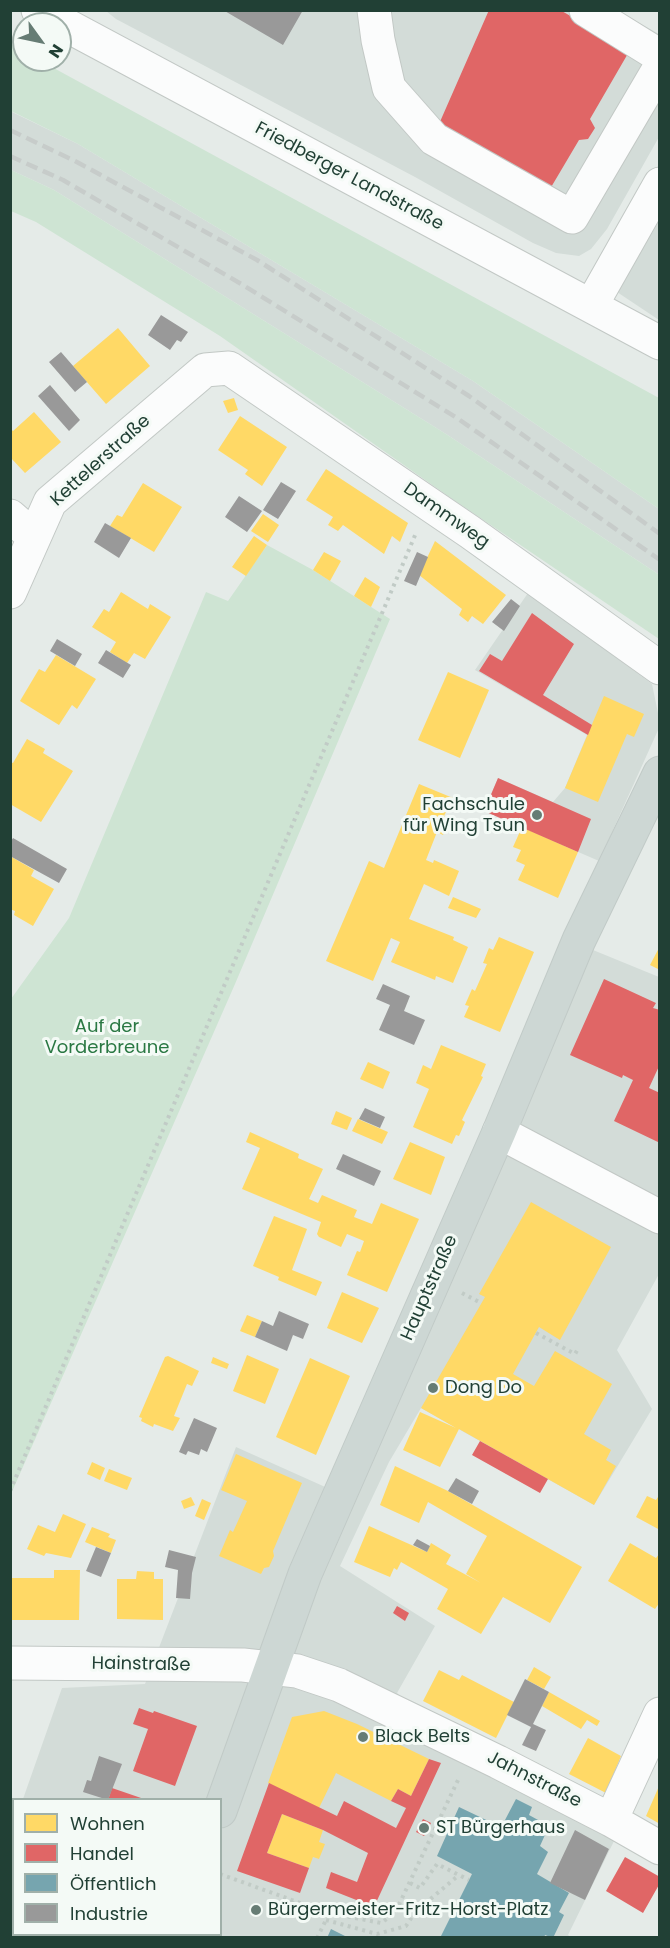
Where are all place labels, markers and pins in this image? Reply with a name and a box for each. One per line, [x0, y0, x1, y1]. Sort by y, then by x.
place label: Fachschule für Wing Tsun [403, 794, 525, 836]
marker: Fachschule für Wing Tsun [530, 808, 544, 822]
place label: Dong Do [445, 1377, 522, 1399]
marker: Dong Do [426, 1381, 440, 1395]
place label: Black Belts [375, 1726, 470, 1748]
marker: Black Belts [356, 1730, 370, 1744]
place label: ST Bürgerhaus [436, 1817, 565, 1839]
marker: ST Bürgerhaus [417, 1821, 431, 1835]
place label: Bürgermeister-Fritz-Horst-Platz [268, 1899, 548, 1921]
marker: Bürgermeister-Fritz-Horst-Platz [249, 1903, 263, 1917]

